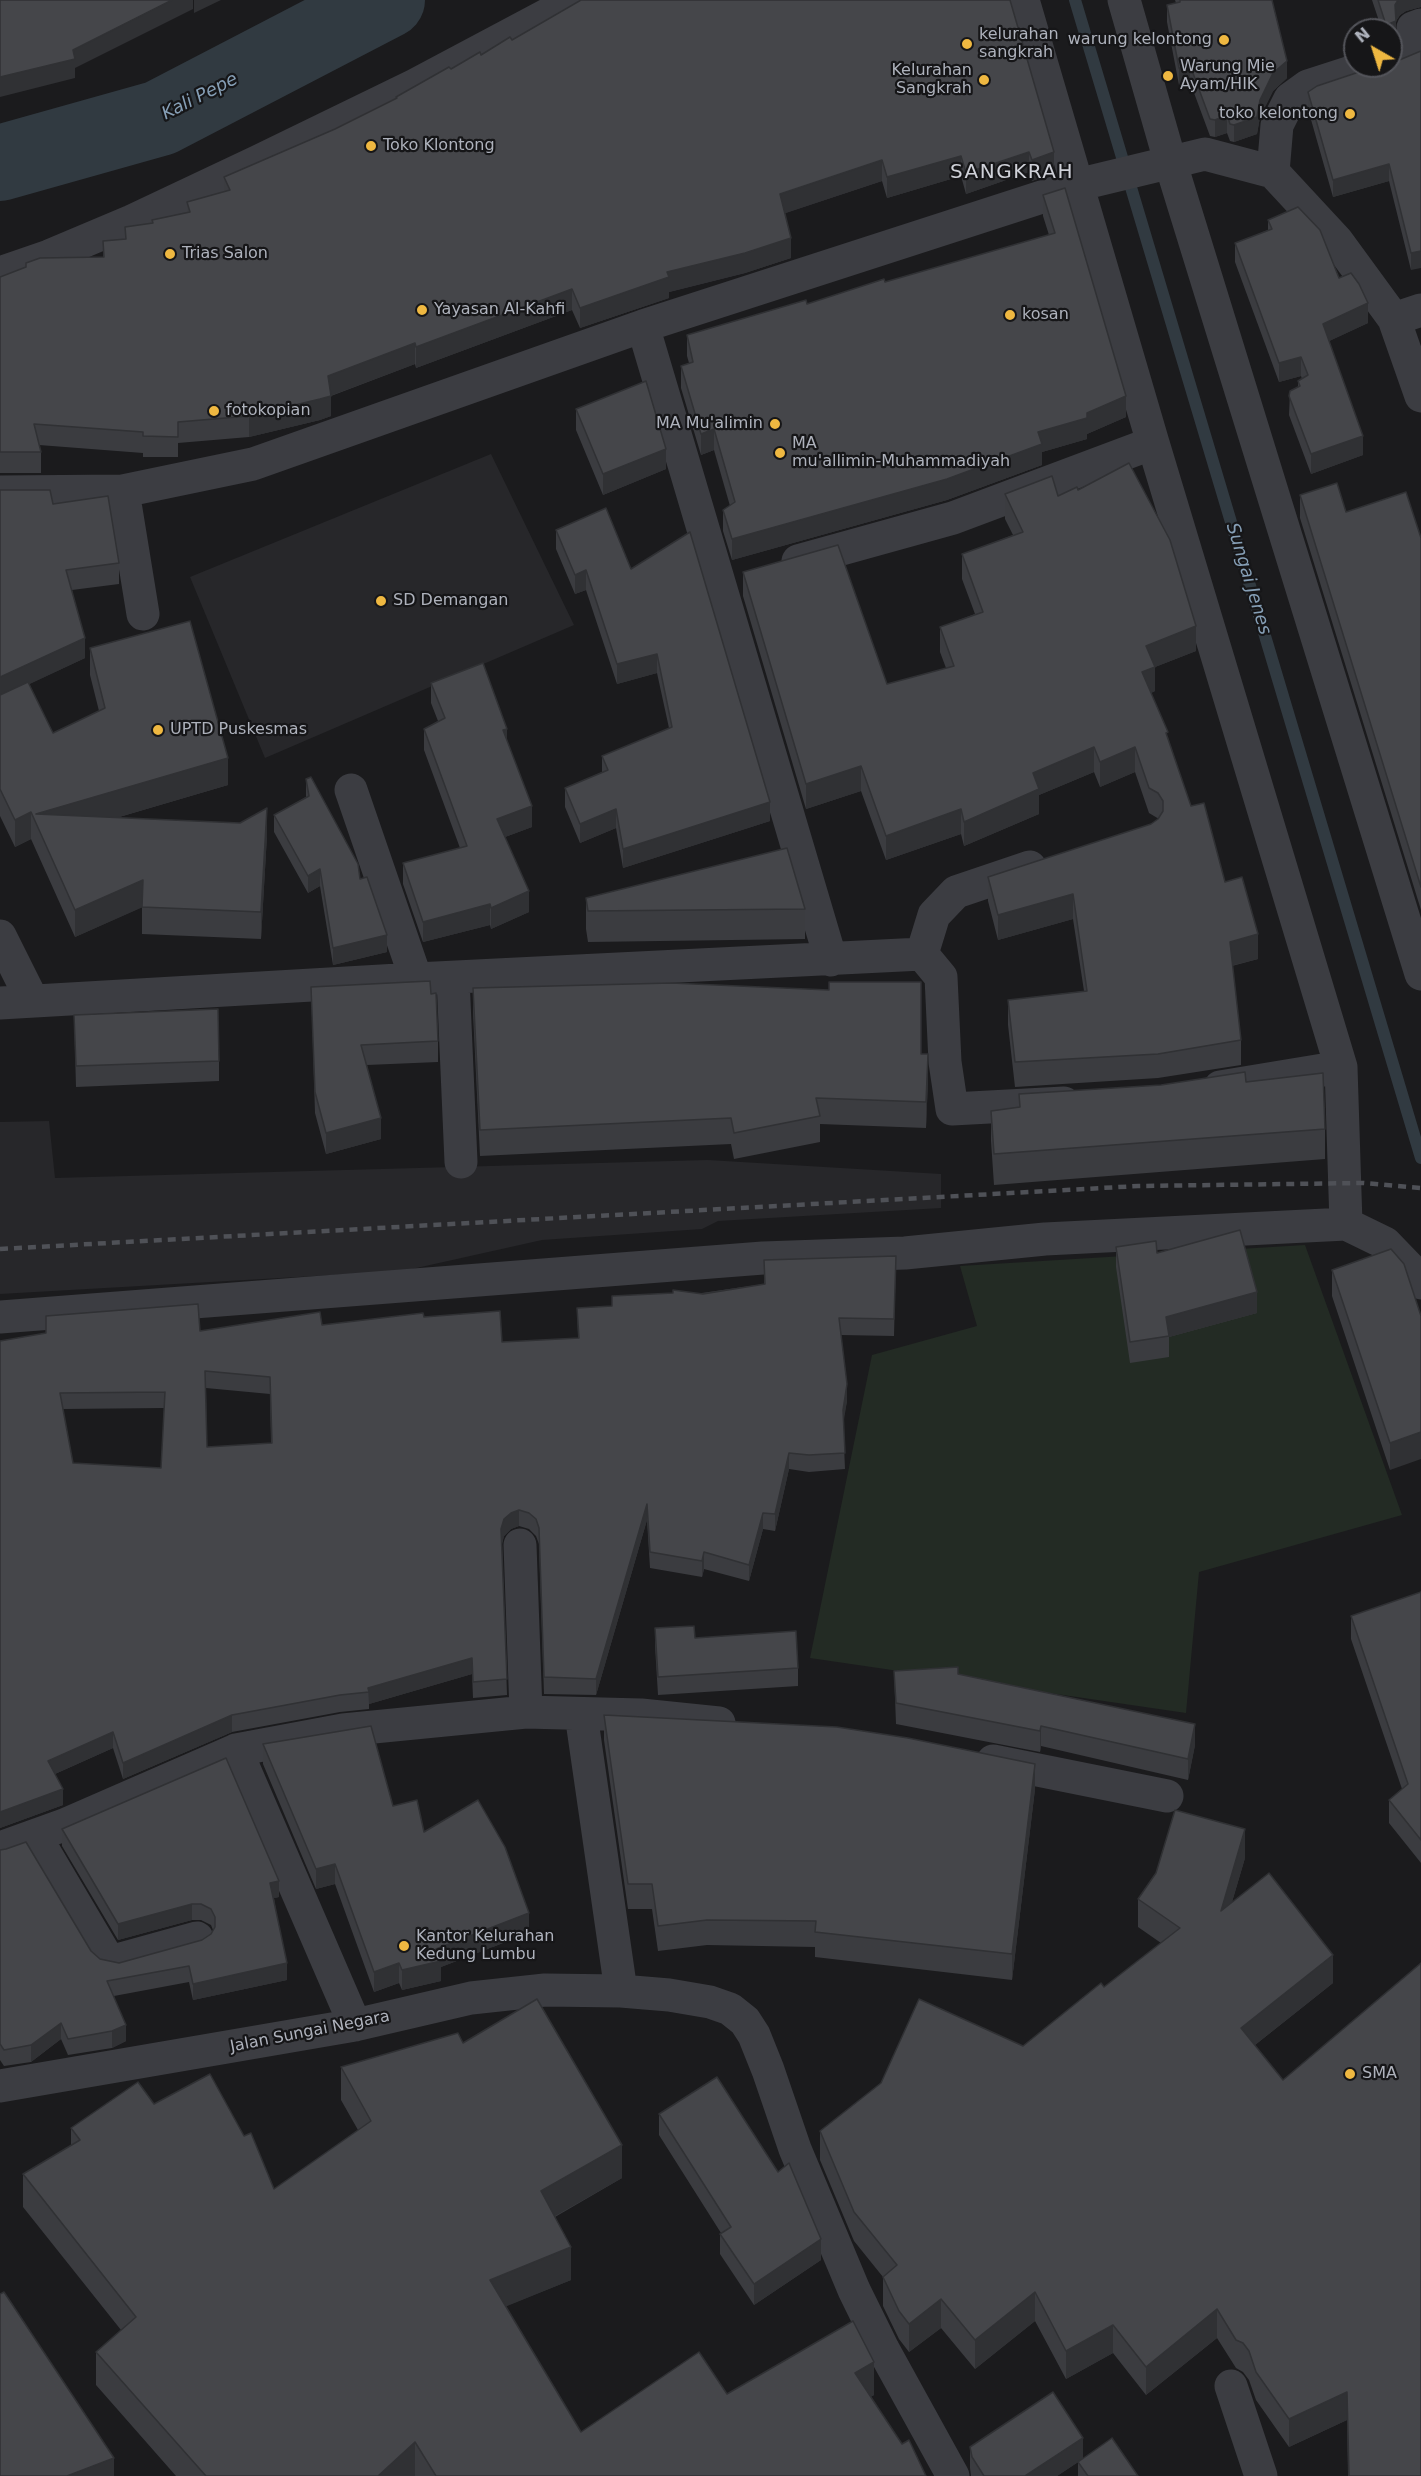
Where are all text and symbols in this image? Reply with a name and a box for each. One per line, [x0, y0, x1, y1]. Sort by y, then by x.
north arrow [1343, 18, 1403, 78]
text: N [1351, 24, 1374, 47]
place label: kelurahan sangkrah [979, 25, 1059, 63]
place label: warung kelontong [1068, 30, 1212, 50]
marker: warung kelontong [1217, 33, 1231, 47]
marker: kelurahan sangkrah [960, 37, 974, 51]
place label: Warung Mie Ayam/HIK [1180, 57, 1275, 95]
place label: Kelurahan Sangkrah [891, 61, 972, 99]
water label: Kali Pepe [158, 69, 242, 125]
marker: Warung Mie Ayam/HIK [1161, 69, 1175, 83]
marker: Kelurahan Sangkrah [977, 73, 991, 87]
place label: toko kelontong [1219, 104, 1338, 124]
marker: toko kelontong [1343, 107, 1357, 121]
place label: Toko Klontong [383, 136, 495, 156]
marker: Toko Klontong [364, 139, 378, 153]
district label: SANGKRAH [950, 161, 1074, 185]
place label: Trias Salon [182, 244, 268, 264]
marker: Trias Salon [163, 247, 177, 261]
place label: Yayasan Al-Kahfi [434, 300, 565, 320]
marker: Yayasan Al-Kahfi [415, 303, 429, 317]
place label: kosan [1022, 305, 1069, 325]
marker: kosan [1003, 308, 1017, 322]
place label: fotokopian [226, 401, 311, 421]
marker: fotokopian [207, 404, 221, 418]
place label: MA Mu'alimin [656, 414, 763, 434]
marker: MA Mu'alimin [768, 417, 782, 431]
place label: MA mu'allimin-Muhammadiyah [792, 434, 1010, 472]
marker: MA mu'allimin-Muhammadiyah [773, 446, 787, 460]
water label: Sungai Jenes [1221, 521, 1275, 637]
place label: SD Demangan [393, 591, 508, 611]
marker: SD Demangan [374, 594, 388, 608]
place label: UPTD Puskesmas [170, 720, 307, 740]
marker: UPTD Puskesmas [151, 723, 165, 737]
place label: Kantor Kelurahan Kedung Lumbu [416, 1927, 554, 1965]
marker: Kantor Kelurahan Kedung Lumbu [397, 1939, 411, 1953]
street label: Jalan Sungai Negara [229, 2007, 391, 2057]
place label: SMA [1362, 2064, 1397, 2084]
marker: SMA [1343, 2067, 1357, 2081]

